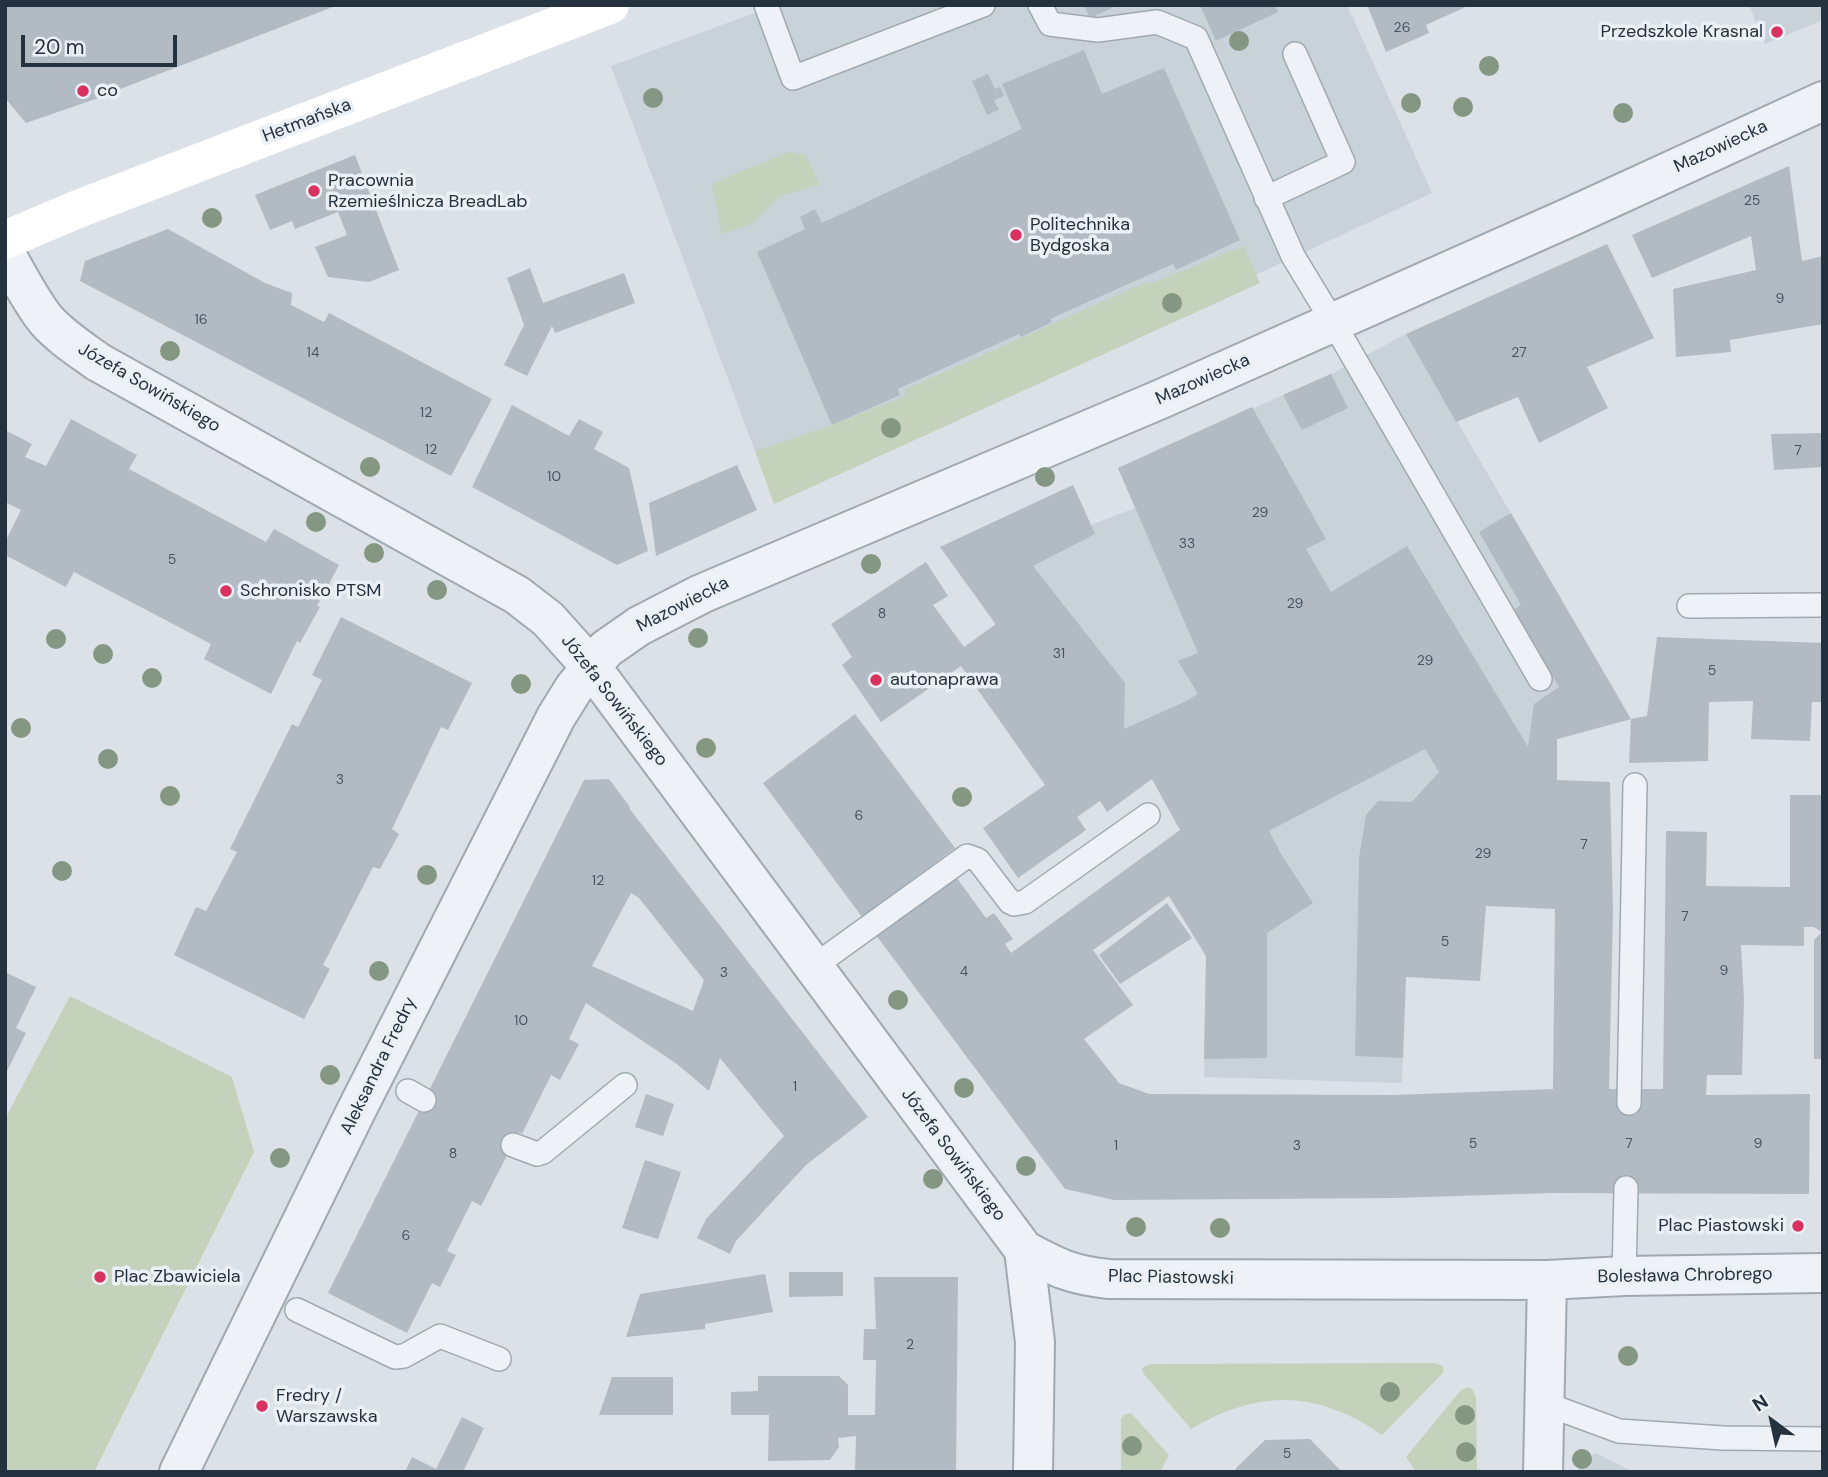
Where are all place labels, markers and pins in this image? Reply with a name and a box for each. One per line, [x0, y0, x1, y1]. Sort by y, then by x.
place label: Przedszkole Krasnal [1601, 21, 1763, 43]
marker: Przedszkole Krasnal [1769, 24, 1785, 40]
place label: co [97, 80, 118, 102]
marker: co [75, 83, 91, 99]
place label: Pracownia Rzemieślnicza BreadLab [328, 170, 528, 212]
marker: Pracownia Rzemieślnicza BreadLab [306, 183, 322, 199]
place label: Politechnika Bydgoska [1030, 214, 1130, 256]
marker: Politechnika Bydgoska [1008, 227, 1024, 243]
place label: Schronisko PTSM [240, 580, 381, 602]
marker: Schronisko PTSM [218, 583, 234, 599]
place label: autonaprawa [890, 669, 998, 691]
marker: autonaprawa [868, 672, 884, 688]
place label: Plac Piastowski [1658, 1215, 1784, 1237]
marker: Plac Piastowski [1790, 1218, 1806, 1234]
place label: Plac Zbawiciela [114, 1266, 241, 1288]
marker: Plac Zbawiciela [92, 1269, 108, 1285]
place label: Fredry / Warszawska [276, 1385, 377, 1428]
marker: Fredry / Warszawska [254, 1398, 270, 1414]

